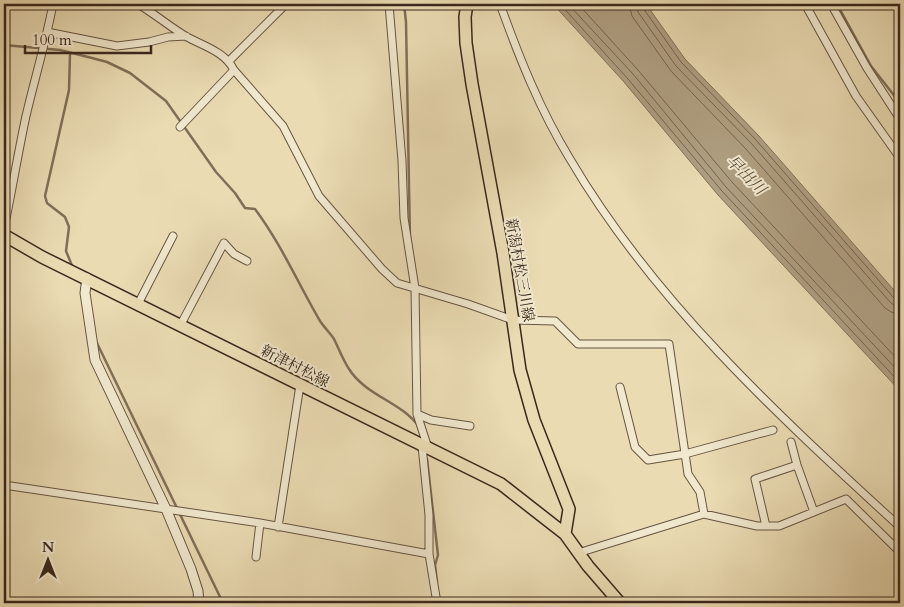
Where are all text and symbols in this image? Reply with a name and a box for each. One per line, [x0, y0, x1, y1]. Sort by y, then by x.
scale bar [25, 22, 151, 54]
text: 100 m [32, 30, 72, 50]
water label: 早出川 [721, 150, 772, 201]
street label: 新潟村松三川線 [501, 217, 539, 323]
street label: 新津村松線 [257, 340, 333, 392]
north arrow [22, 534, 72, 584]
text: N [42, 538, 54, 557]

